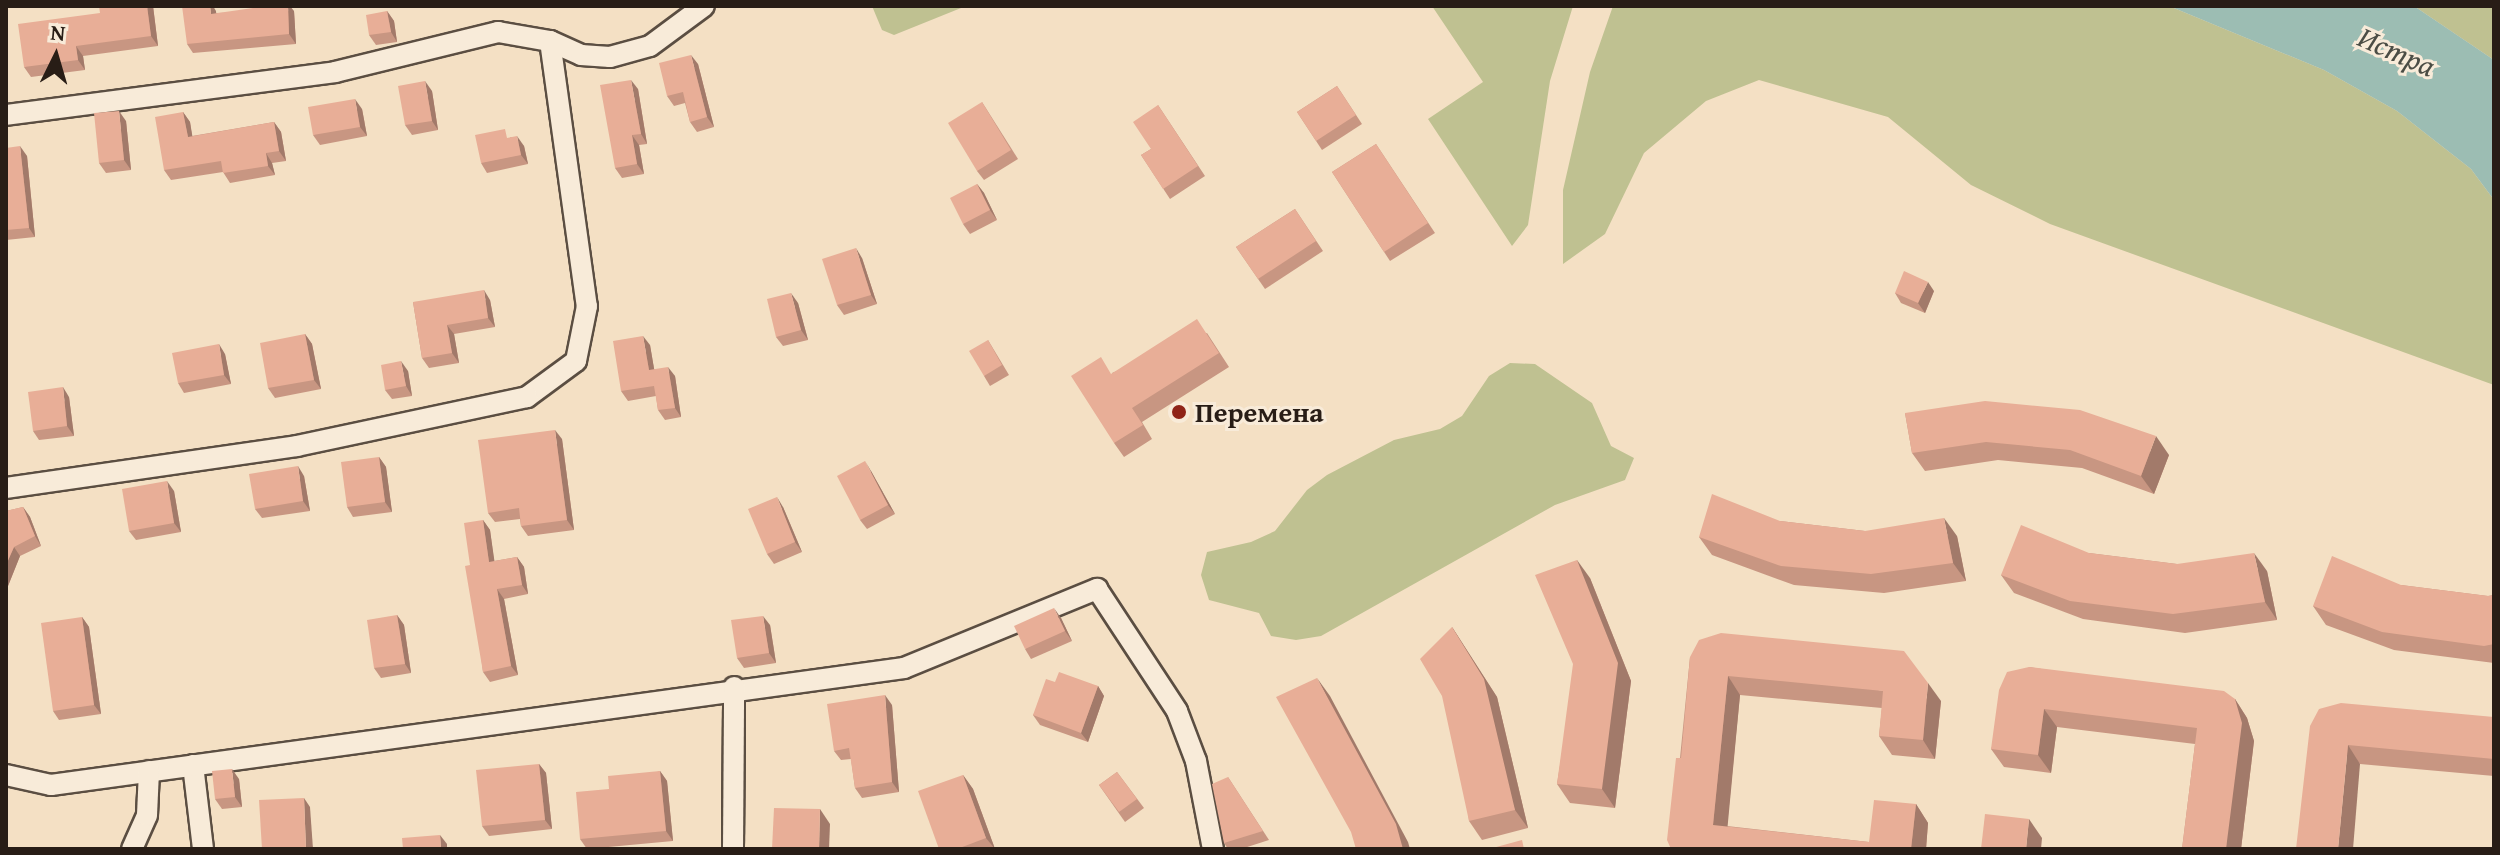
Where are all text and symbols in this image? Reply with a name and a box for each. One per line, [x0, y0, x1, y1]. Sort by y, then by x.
north arrow [16, 16, 96, 96]
text: N [49, 16, 67, 49]
water label: Истра [2353, 18, 2441, 84]
place label: Перемена [1195, 395, 1324, 429]
marker: Перемена [1170, 403, 1188, 421]

